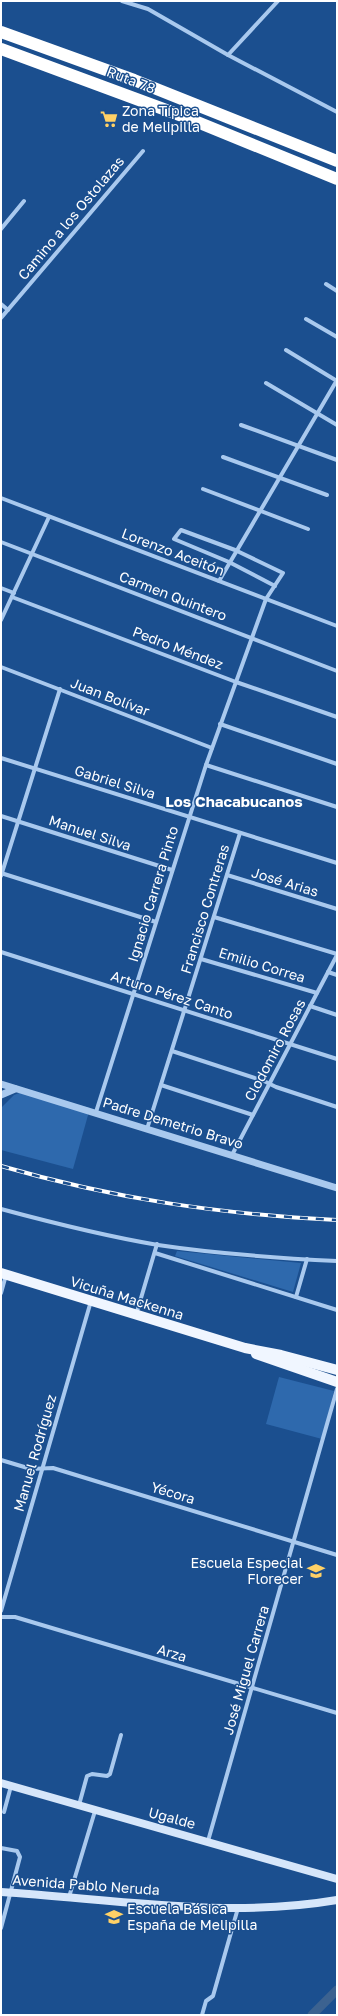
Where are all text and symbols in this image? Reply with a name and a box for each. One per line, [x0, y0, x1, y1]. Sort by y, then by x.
street label: Ruta 78 [104, 63, 158, 97]
place label: Zona Típica de Melipilla [122, 102, 200, 135]
supermarket icon: Zona Típica de Melipilla [99, 109, 119, 129]
street label: Camino a los Ostolazas [14, 153, 127, 283]
street label: Lorenzo Aceitón [119, 524, 227, 579]
street label: Carmen Quintero [117, 567, 229, 624]
street label: Pedro Méndez [130, 622, 226, 673]
street label: Juan Bolívar [68, 674, 153, 720]
street label: Gabriel Silva [73, 761, 158, 802]
district label: Los Chacabucanos [165, 792, 303, 810]
street label: Manuel Silva [47, 811, 133, 854]
street label: Ignacio Carrera Pinto [124, 824, 181, 964]
street label: Francisco Contreras [177, 842, 232, 976]
street label: José Arias [250, 863, 321, 900]
street label: Emilio Correa [217, 943, 307, 986]
street label: Arturo Pérez Canto [109, 967, 235, 1022]
street label: Clodomiro Rosas [240, 996, 309, 1104]
street label: Padre Demetrio Bravo [101, 1093, 245, 1152]
street label: Vicuña Mackenna [68, 1272, 186, 1323]
street label: Manuel Rodríguez [10, 1392, 59, 1513]
street label: Yécora [149, 1478, 197, 1507]
place label: Escuela Especial Florecer [190, 1554, 304, 1587]
school or university icon: Escuela Especial Florecer [306, 1561, 326, 1581]
street label: José Miguel Carrera [219, 1603, 272, 1736]
street label: Arza [155, 1640, 189, 1665]
street label: Ugalde [147, 1803, 197, 1832]
street label: Avenida Pablo Neruda [12, 1871, 160, 1898]
place label: Escuela Básica España de Melipilla [127, 1900, 257, 1933]
school or university icon: Escuela Básica España de Melipilla [104, 1907, 124, 1927]

